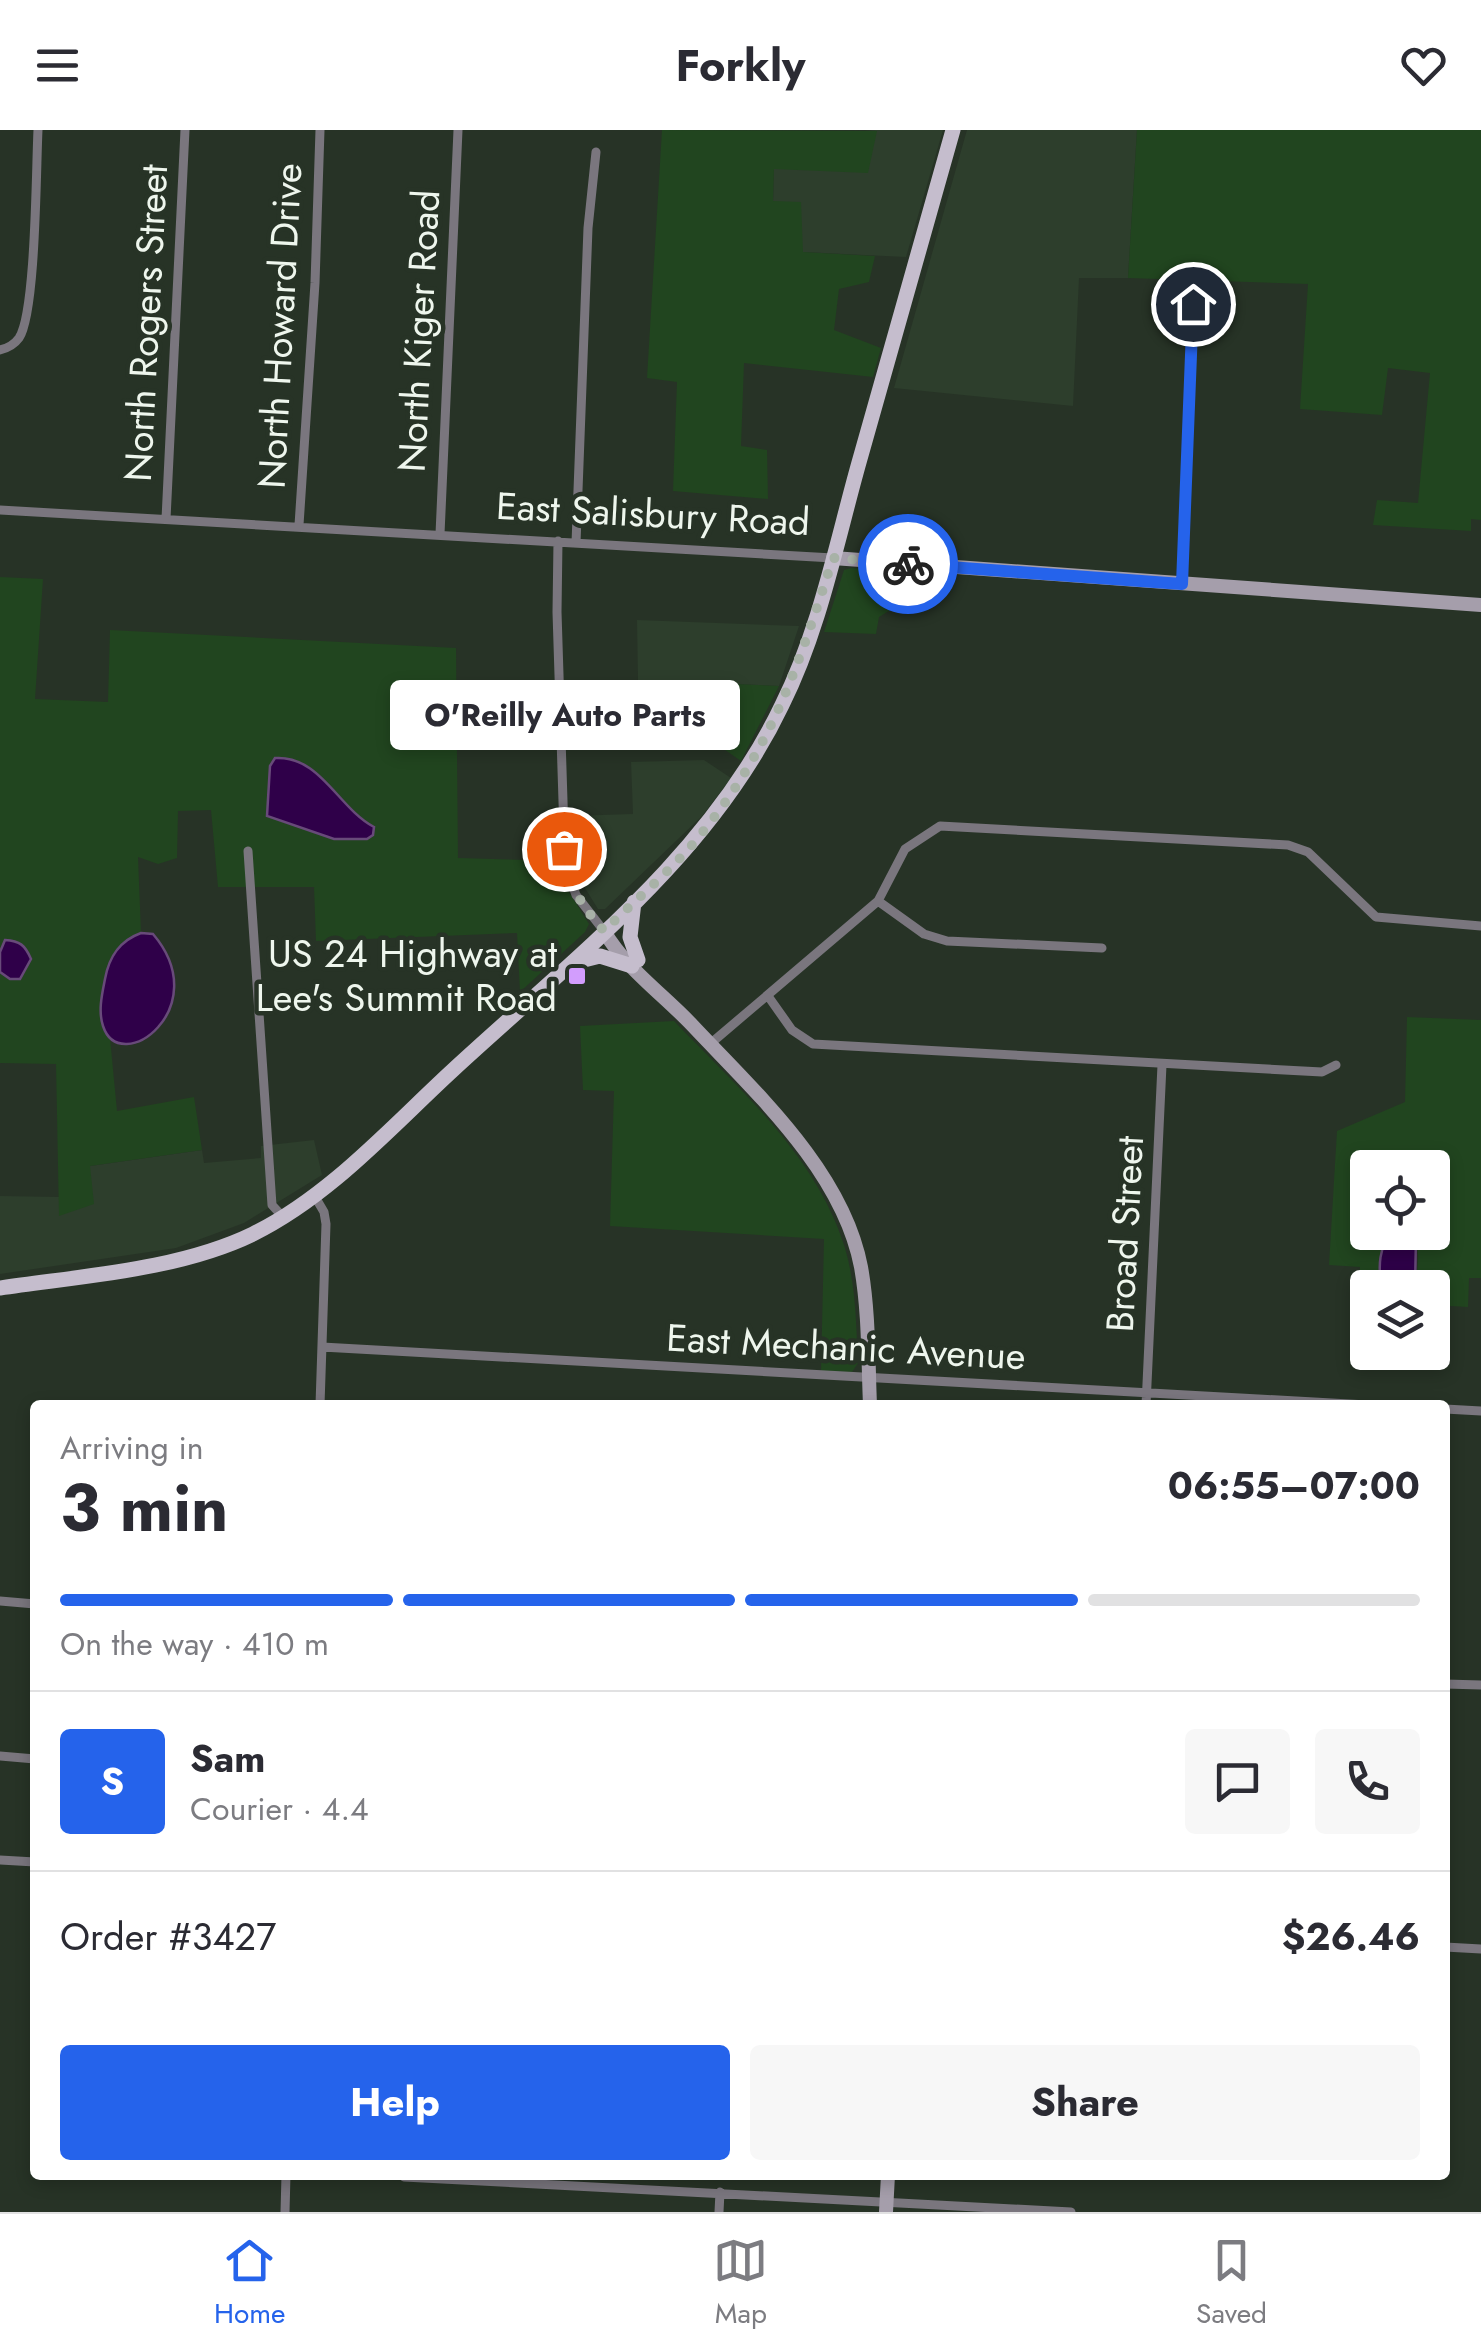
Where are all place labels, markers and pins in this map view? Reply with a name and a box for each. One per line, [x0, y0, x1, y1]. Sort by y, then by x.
pin [1151, 262, 1236, 347]
callout: O'Reilly Auto Parts [389, 679, 739, 749]
pin [522, 807, 607, 892]
place label: US 24 Highway at Lee's Summit Road [256, 926, 557, 1025]
marker: US 24 Highway at Lee's Summit Road [566, 965, 588, 987]

